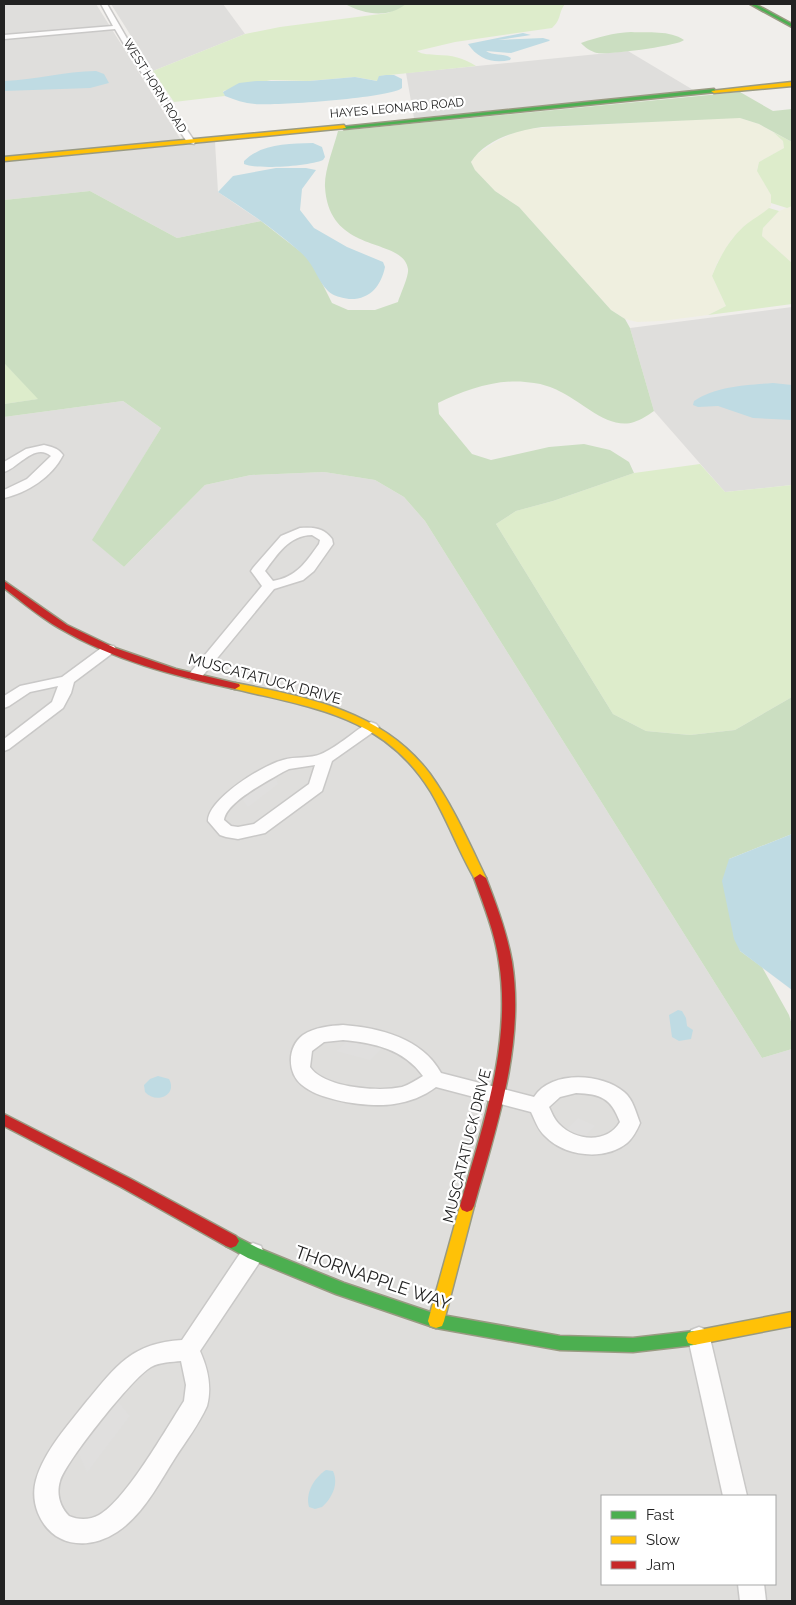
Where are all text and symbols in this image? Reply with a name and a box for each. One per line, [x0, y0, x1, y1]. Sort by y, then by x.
street label: WEST HORN ROAD [120, 36, 190, 136]
street label: HAYES LEONARD ROAD [329, 95, 465, 121]
street label: MUSCATATUCK DRIVE [186, 650, 344, 708]
street label: MUSCATATUCK DRIVE [439, 1067, 495, 1225]
street label: THORNAPPLE WAY [292, 1241, 454, 1314]
legend [601, 1495, 776, 1585]
text: Fast [646, 1506, 674, 1524]
text: Slow [646, 1531, 680, 1549]
text: Jam [646, 1556, 675, 1574]

